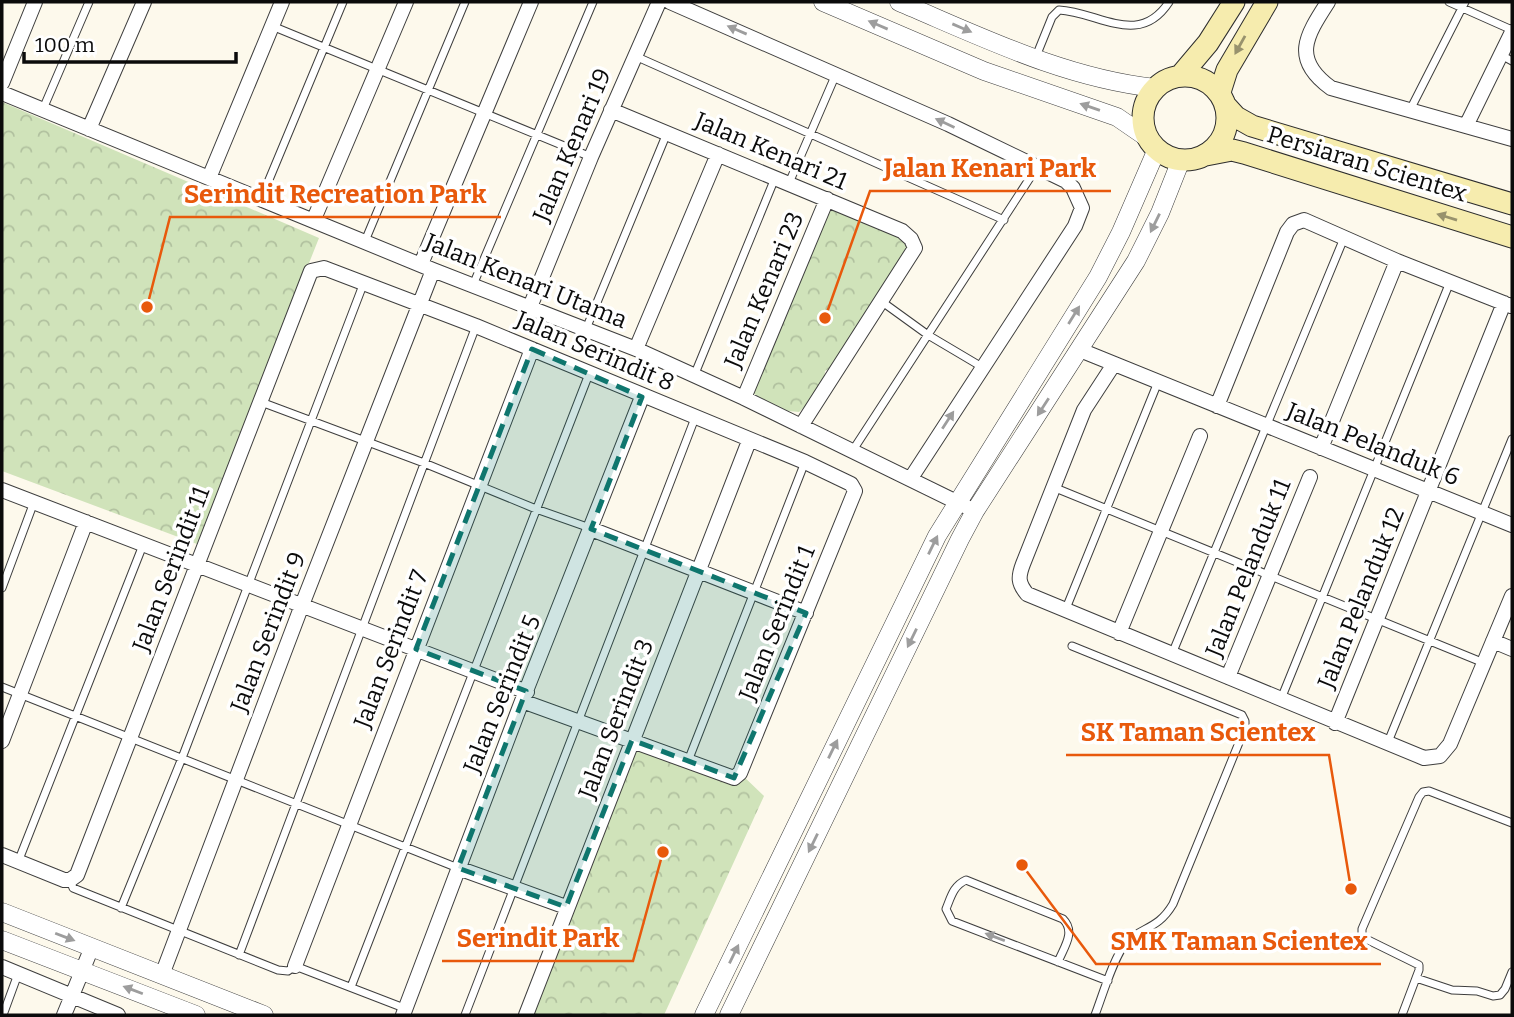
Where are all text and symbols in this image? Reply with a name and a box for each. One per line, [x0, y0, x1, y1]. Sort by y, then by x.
one-way arrow [867, 19, 888, 30]
scale bar [24, 21, 236, 65]
one-way arrow [951, 23, 972, 34]
one-way arrow [726, 25, 747, 36]
text: 100 m [35, 32, 95, 58]
one-way arrow [1234, 36, 1246, 55]
street label: Jalan Kenari 19 [527, 64, 617, 227]
one-way arrow [1079, 101, 1100, 112]
street label: Jalan Kenari 21 [690, 106, 852, 196]
one-way arrow [935, 117, 955, 129]
street label: Persiaran Scientex [1264, 120, 1470, 208]
callout: Jalan Kenari Park [870, 144, 1111, 191]
text: Jalan Kenari Park [882, 153, 1097, 184]
callout: Serindit Recreation Park [170, 170, 501, 217]
text: Serindit Recreation Park [184, 179, 487, 210]
street label: Jalan Kenari 23 [718, 208, 809, 373]
one-way arrow [1436, 211, 1457, 221]
one-way arrow [1149, 213, 1161, 233]
street label: Jalan Kenari Utama [420, 227, 631, 334]
street label: Jalan Serindit 8 [511, 305, 678, 397]
one-way arrow [1068, 306, 1081, 325]
street label: Jalan Pelanduk 6 [1282, 396, 1463, 491]
one-way arrow [1037, 398, 1050, 417]
one-way arrow [941, 411, 954, 430]
street label: Jalan Pelanduk 11 [1199, 475, 1297, 662]
street label: Jalan Serindit 11 [126, 482, 215, 656]
street label: Jalan Pelanduk 12 [1312, 503, 1410, 693]
one-way arrow [928, 535, 939, 555]
street label: Jalan Serindit 1 [733, 541, 821, 706]
street label: Jalan Serindit 9 [224, 548, 311, 717]
street label: Jalan Serindit 7 [348, 566, 434, 733]
street label: Jalan Serindit 5 [457, 611, 546, 778]
one-way arrow [907, 628, 918, 648]
street label: Jalan Serindit 3 [572, 635, 659, 804]
callout: SK Taman Scientex [1066, 708, 1329, 755]
text: SK Taman Scientex [1080, 717, 1316, 748]
one-way arrow [828, 739, 839, 759]
one-way arrow [807, 833, 818, 853]
callout: Serindit Park [442, 914, 633, 961]
callout: SMK Taman Scientex [1096, 917, 1381, 964]
text: Serindit Park [457, 923, 620, 954]
text: SMK Taman Scientex [1110, 926, 1368, 957]
one-way arrow [55, 931, 76, 942]
one-way arrow [984, 932, 1005, 943]
one-way arrow [728, 944, 739, 964]
one-way arrow [122, 985, 143, 996]

